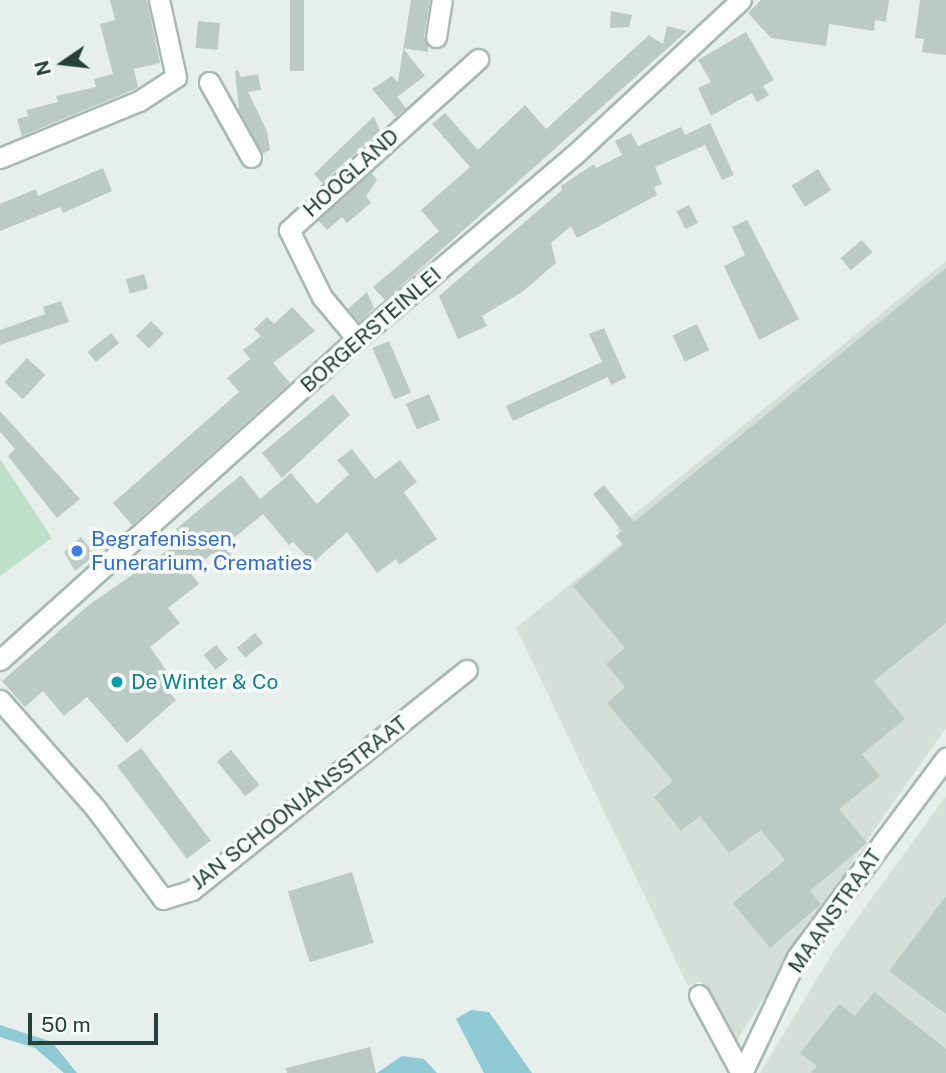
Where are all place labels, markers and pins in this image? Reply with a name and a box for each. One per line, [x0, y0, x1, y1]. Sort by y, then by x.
place label: Begrafenissen, Funerarium, Crematies [91, 526, 313, 576]
marker: Begrafenissen, Funerarium, Crematies [69, 543, 85, 559]
place label: De Winter & Co [131, 669, 279, 695]
marker: De Winter & Co [109, 674, 125, 690]

